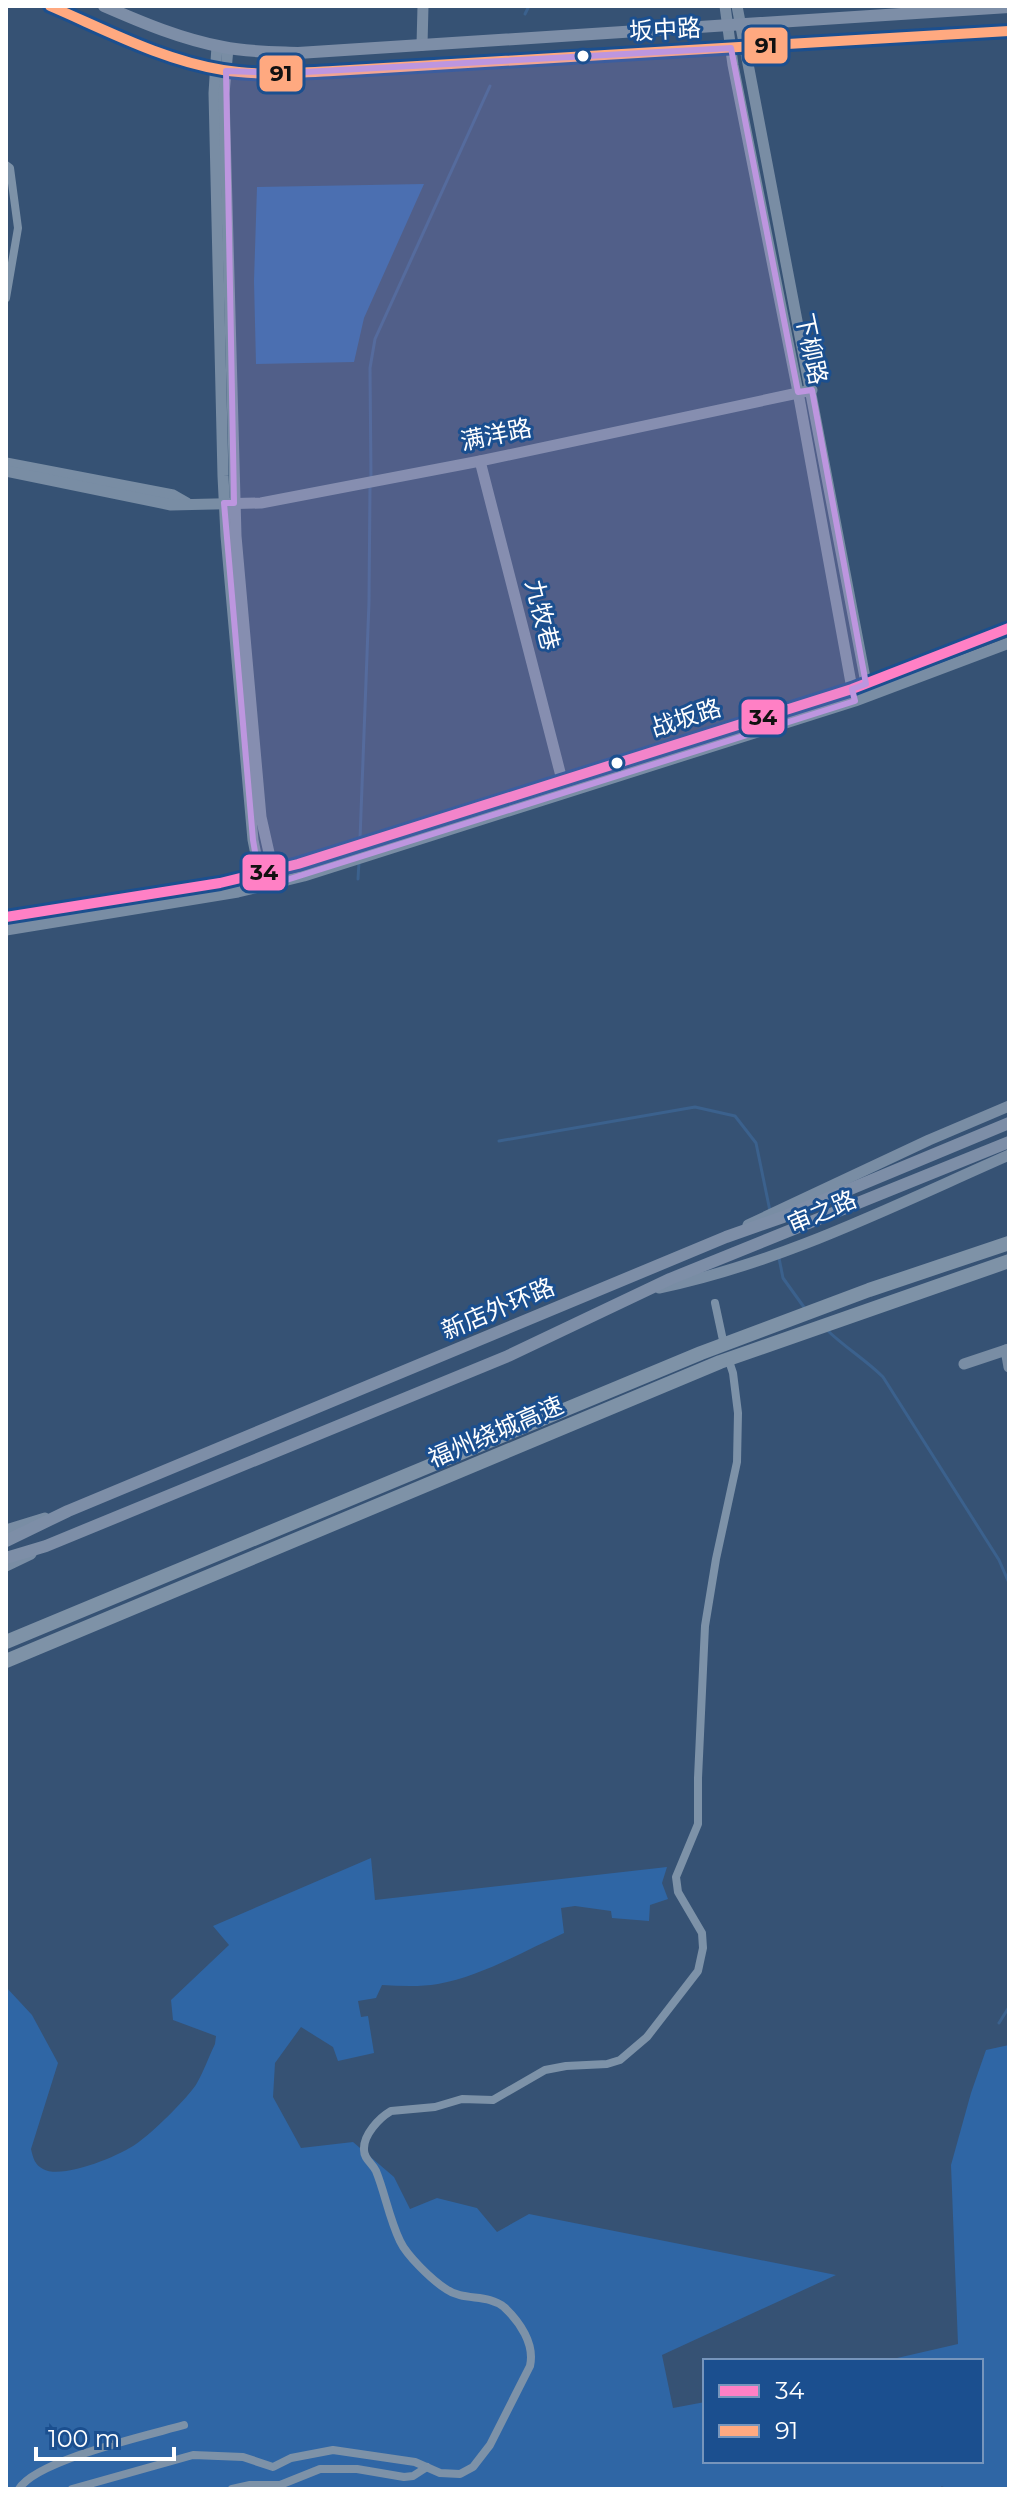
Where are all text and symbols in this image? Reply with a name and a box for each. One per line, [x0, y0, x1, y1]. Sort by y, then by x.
street label: 坂中路 [628, 13, 702, 46]
line badge: 91 [743, 26, 789, 65]
text: 91 [755, 32, 777, 59]
unlabelled marker [575, 48, 591, 64]
line badge: 91 [258, 54, 304, 93]
text: 91 [270, 60, 292, 87]
street label: 下柳路 [790, 311, 833, 387]
street label: 满洋路 [458, 413, 534, 456]
street label: 九牧巷 [520, 576, 565, 653]
street label: 战坂路 [647, 693, 725, 742]
line badge: 34 [740, 698, 786, 736]
text: 34 [748, 704, 777, 731]
unlabelled marker [609, 755, 625, 771]
line badge: 34 [241, 853, 287, 892]
text: 34 [249, 859, 278, 886]
street label: 审之路 [783, 1184, 861, 1239]
street label: 新店外环路 [437, 1272, 559, 1345]
street label: 福州绕城高速 [424, 1390, 568, 1473]
legend [703, 2359, 983, 2463]
text: 34 [775, 2376, 805, 2405]
scale bar [36, 2411, 174, 2461]
text: 91 [775, 2416, 798, 2445]
text: 100 m [48, 2424, 120, 2453]

